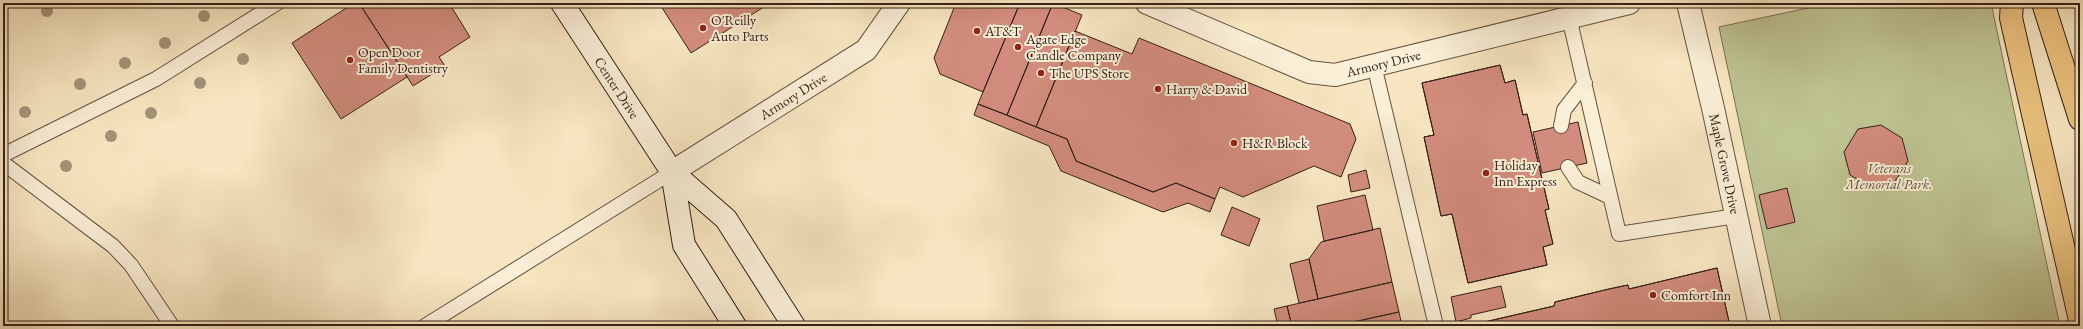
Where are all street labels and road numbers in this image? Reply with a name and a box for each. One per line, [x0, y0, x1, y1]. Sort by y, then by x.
street label: Armory Drive [1343, 45, 1423, 81]
street label: Center Drive [590, 53, 644, 122]
street label: Armory Drive [755, 68, 830, 124]
street label: Maple Grove Drive [1705, 112, 1745, 216]

